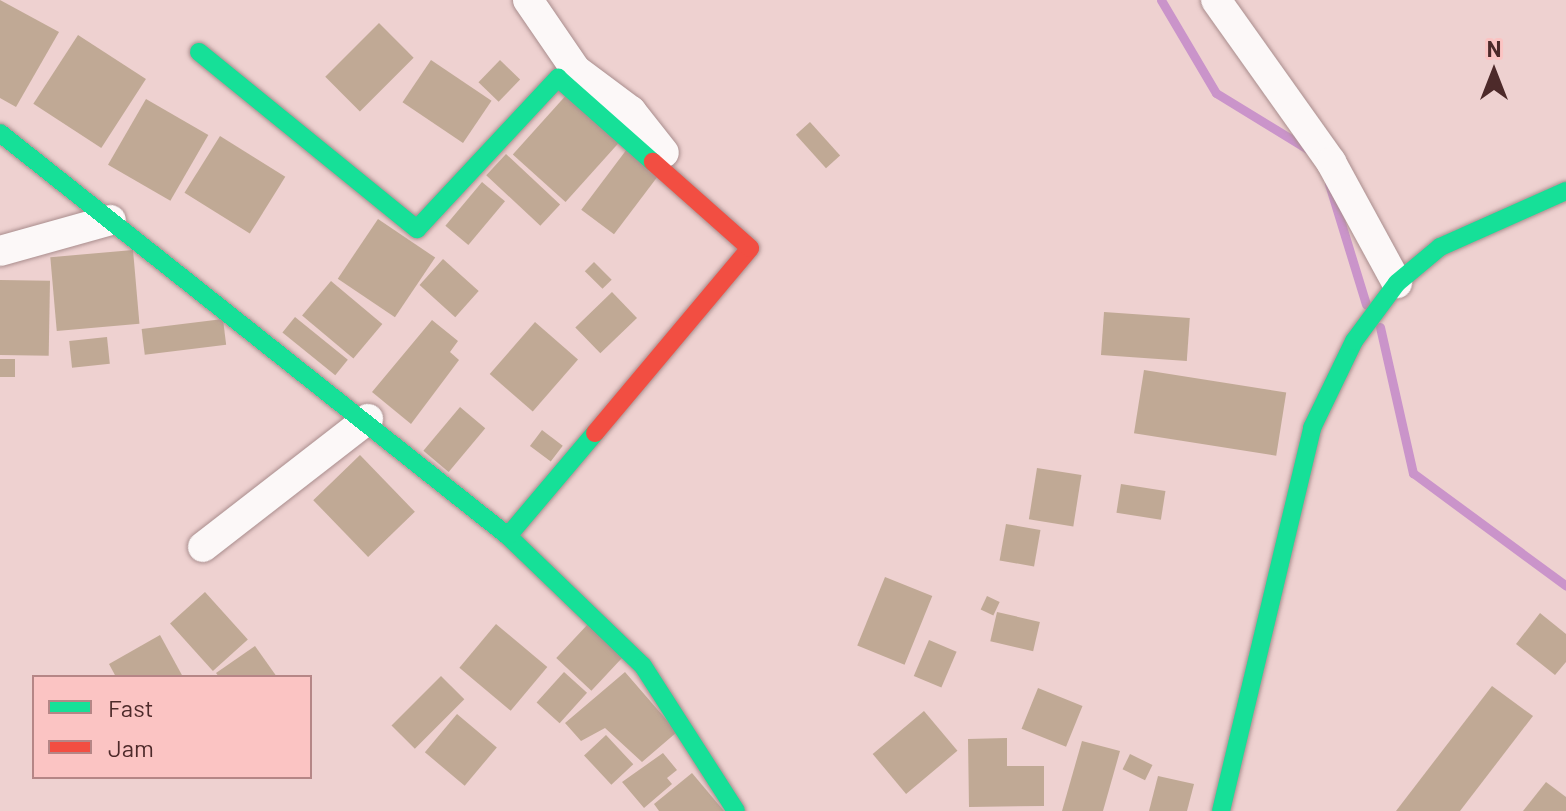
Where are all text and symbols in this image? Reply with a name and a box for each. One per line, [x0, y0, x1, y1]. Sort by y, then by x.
north arrow [1454, 32, 1534, 112]
text: N [1487, 35, 1501, 61]
legend [32, 675, 312, 779]
text: Fast [108, 693, 153, 722]
text: Jam [108, 733, 154, 762]

